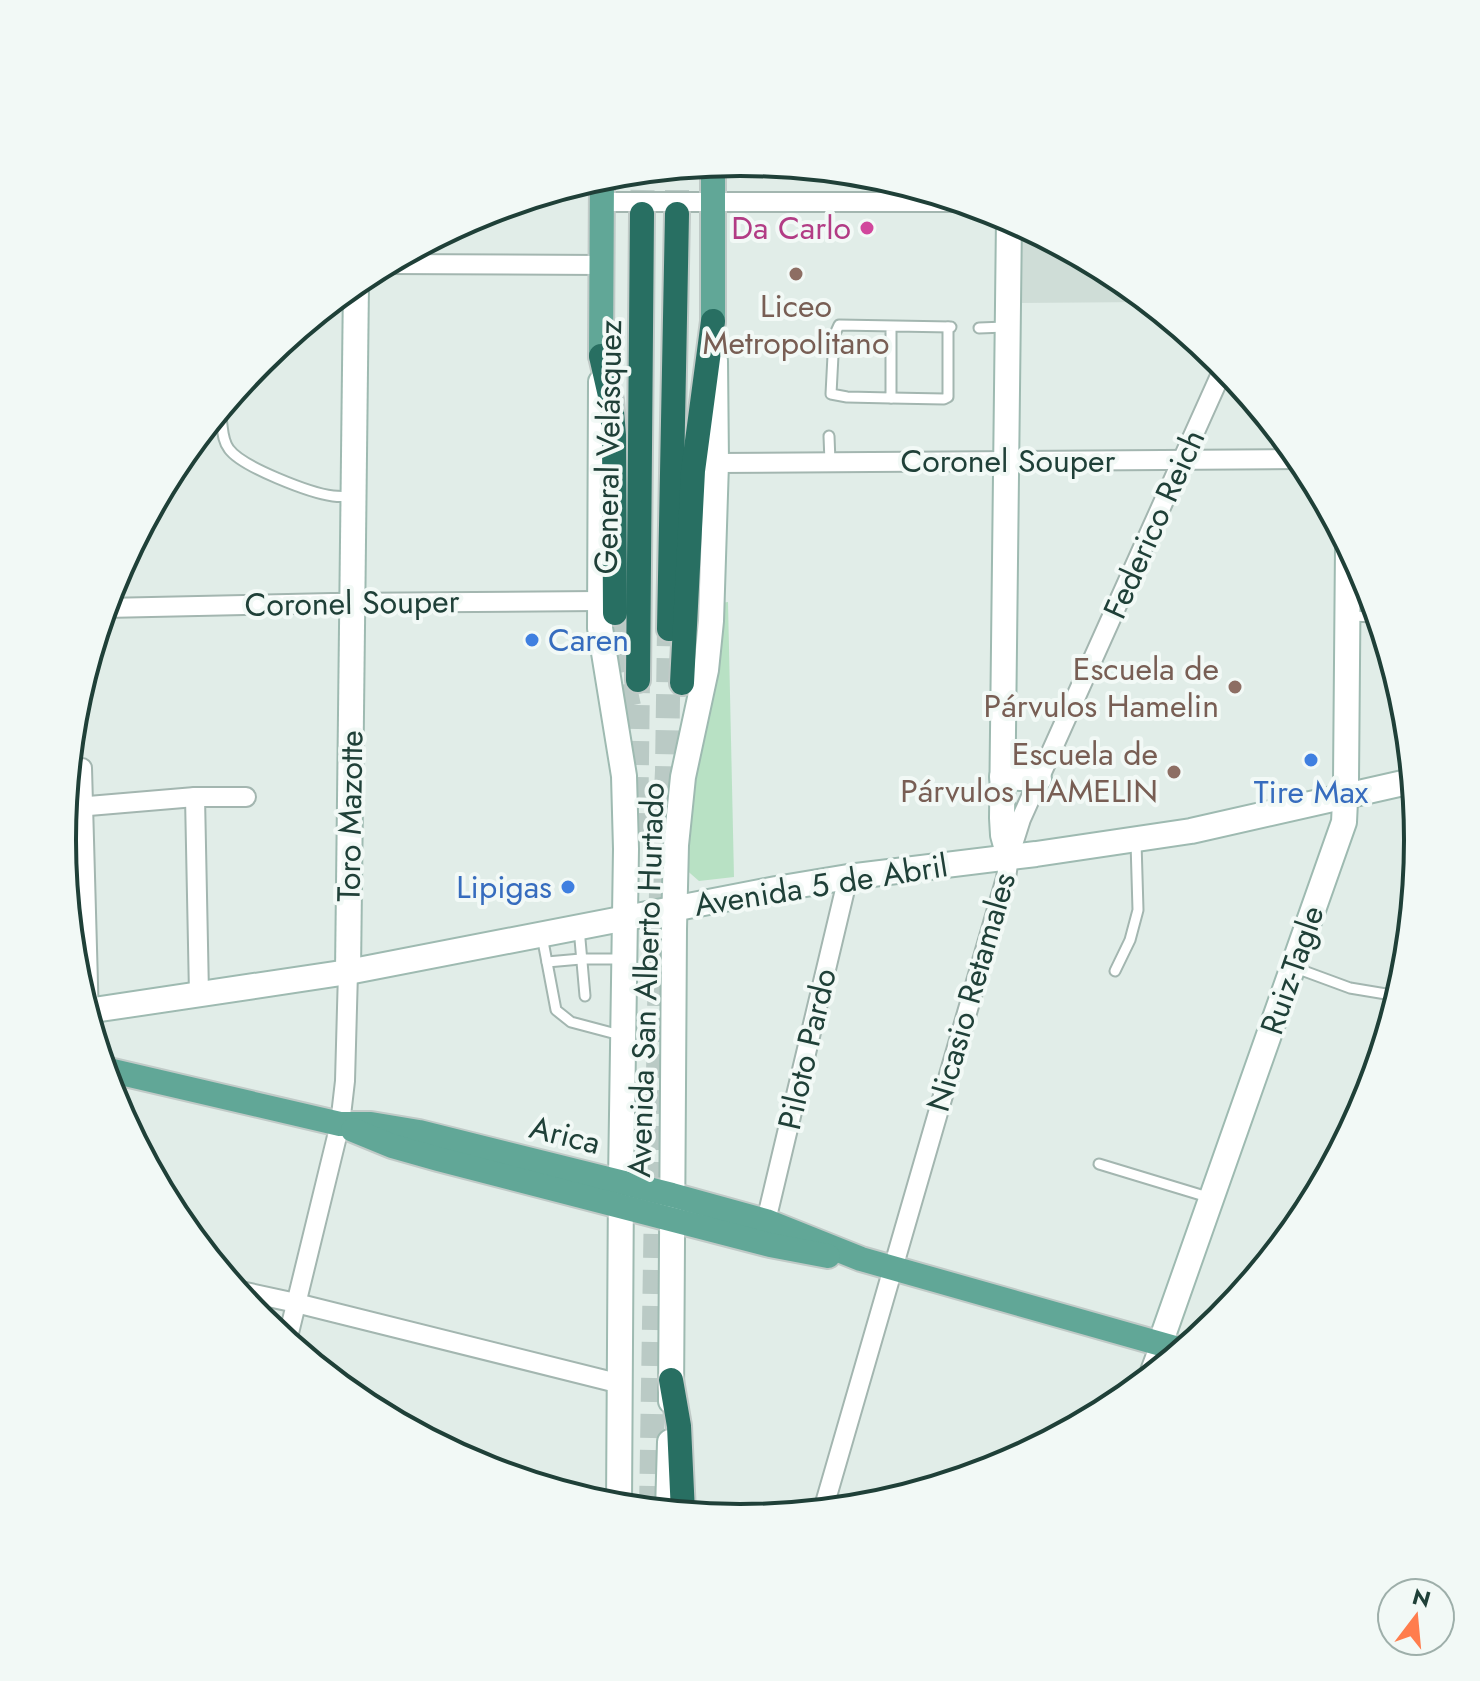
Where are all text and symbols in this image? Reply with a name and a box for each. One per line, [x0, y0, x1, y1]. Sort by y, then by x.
place label: Da Carlo [731, 205, 851, 251]
marker: Da Carlo [858, 219, 876, 237]
marker: Liceo Metropolitano [787, 265, 805, 283]
place label: Liceo Metropolitano [703, 283, 889, 366]
street label: General Velásquez [583, 319, 633, 575]
street label: Federico Reich [1092, 422, 1216, 626]
street label: Coronel Souper [900, 438, 1116, 484]
street label: Coronel Souper [244, 578, 460, 628]
place label: Caren [548, 617, 629, 663]
marker: Caren [523, 631, 541, 649]
place label: Escuela de Párvulos Hamelin [984, 646, 1219, 729]
marker: Escuela de Párvulos Hamelin [1226, 678, 1244, 696]
street label: Toro Mazotte [326, 730, 374, 902]
place label: Escuela de Párvulos HAMELIN [900, 731, 1158, 814]
marker: Tire Max [1302, 751, 1320, 769]
marker: Escuela de Párvulos HAMELIN [1165, 763, 1183, 781]
place label: Tire Max [1254, 769, 1369, 815]
street label: Avenida San Alberto Hurtado [616, 781, 676, 1179]
street label: Avenida 5 de Abril [691, 842, 951, 928]
place label: Lipigas [456, 864, 552, 910]
street label: Nicasio Retamales [915, 867, 1027, 1117]
marker: Lipigas [559, 878, 577, 896]
street label: Ruiz-Tagle [1248, 899, 1336, 1041]
street label: Piloto Pardo [766, 964, 848, 1134]
street label: Arica [525, 1104, 605, 1166]
north arrow [1376, 1577, 1456, 1657]
text: N [1409, 1580, 1434, 1616]

